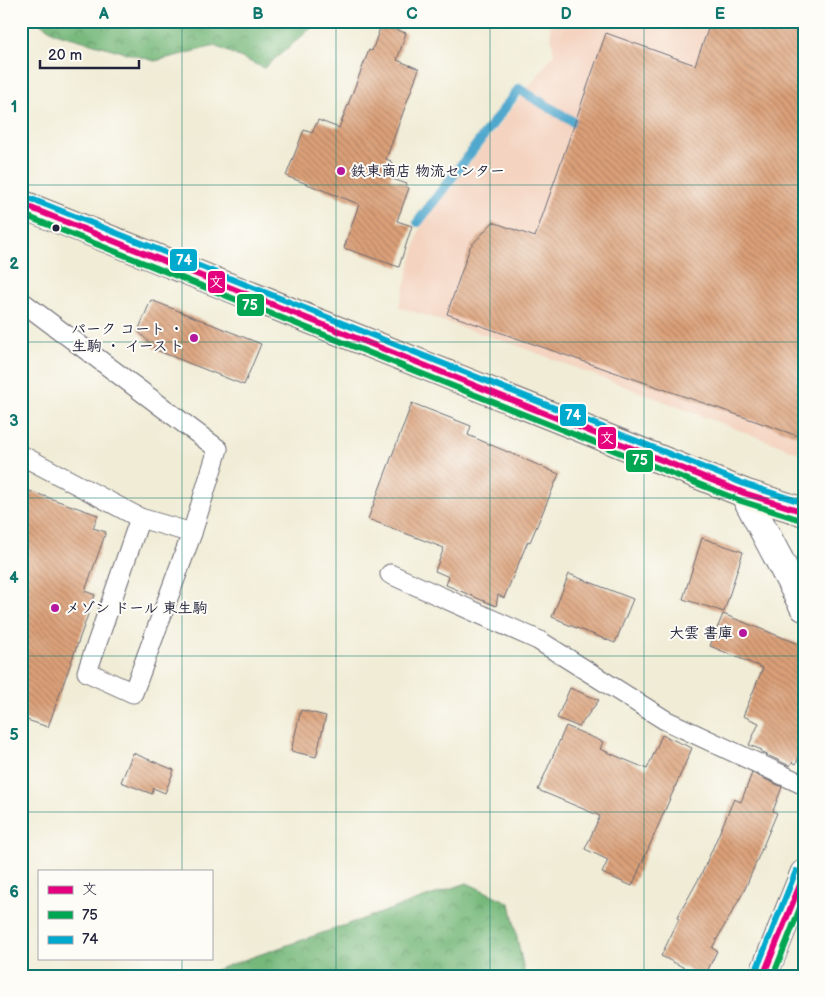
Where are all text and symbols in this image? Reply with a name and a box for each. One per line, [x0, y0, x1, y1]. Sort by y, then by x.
text: A [98, 5, 109, 24]
text: B [252, 5, 264, 24]
text: C [406, 5, 418, 24]
text: D [560, 5, 572, 24]
text: E [715, 5, 725, 24]
scale bar [40, 38, 139, 70]
text: 20 m [48, 46, 82, 65]
text: 1 [11, 98, 17, 117]
place label: 鉄東商店 物流センター [351, 162, 505, 181]
marker: 鉄東商店 物流センター [335, 165, 347, 177]
unlabelled marker [51, 223, 61, 233]
line badge: 74 [169, 248, 198, 272]
text: 74 [176, 252, 193, 269]
text: 2 [9, 255, 19, 274]
line badge: 文 [207, 270, 226, 294]
text: 文 [209, 274, 223, 291]
line badge: 75 [236, 293, 265, 317]
text: 75 [242, 297, 258, 314]
place label: パーク コート ・ 生駒 ・ イースト [71, 320, 184, 356]
marker: パーク コート ・ 生駒 ・ イースト [188, 332, 200, 344]
line badge: 74 [559, 403, 587, 427]
text: 74 [565, 407, 582, 424]
text: 3 [9, 412, 19, 431]
line badge: 文 [597, 426, 617, 450]
text: 文 [600, 430, 614, 447]
line badge: 75 [625, 449, 654, 473]
text: 75 [632, 452, 648, 469]
text: 4 [9, 569, 19, 588]
place label: メゾン ドール 東生駒 [65, 599, 208, 618]
marker: メゾン ドール 東生駒 [49, 602, 61, 614]
place label: 大雲 書庫 [669, 624, 733, 643]
marker: 大雲 書庫 [737, 627, 749, 639]
text: 5 [9, 726, 19, 745]
legend [38, 870, 212, 960]
text: 文 [82, 880, 97, 899]
text: 6 [9, 883, 19, 902]
text: 75 [82, 906, 98, 925]
text: 74 [82, 930, 99, 949]

